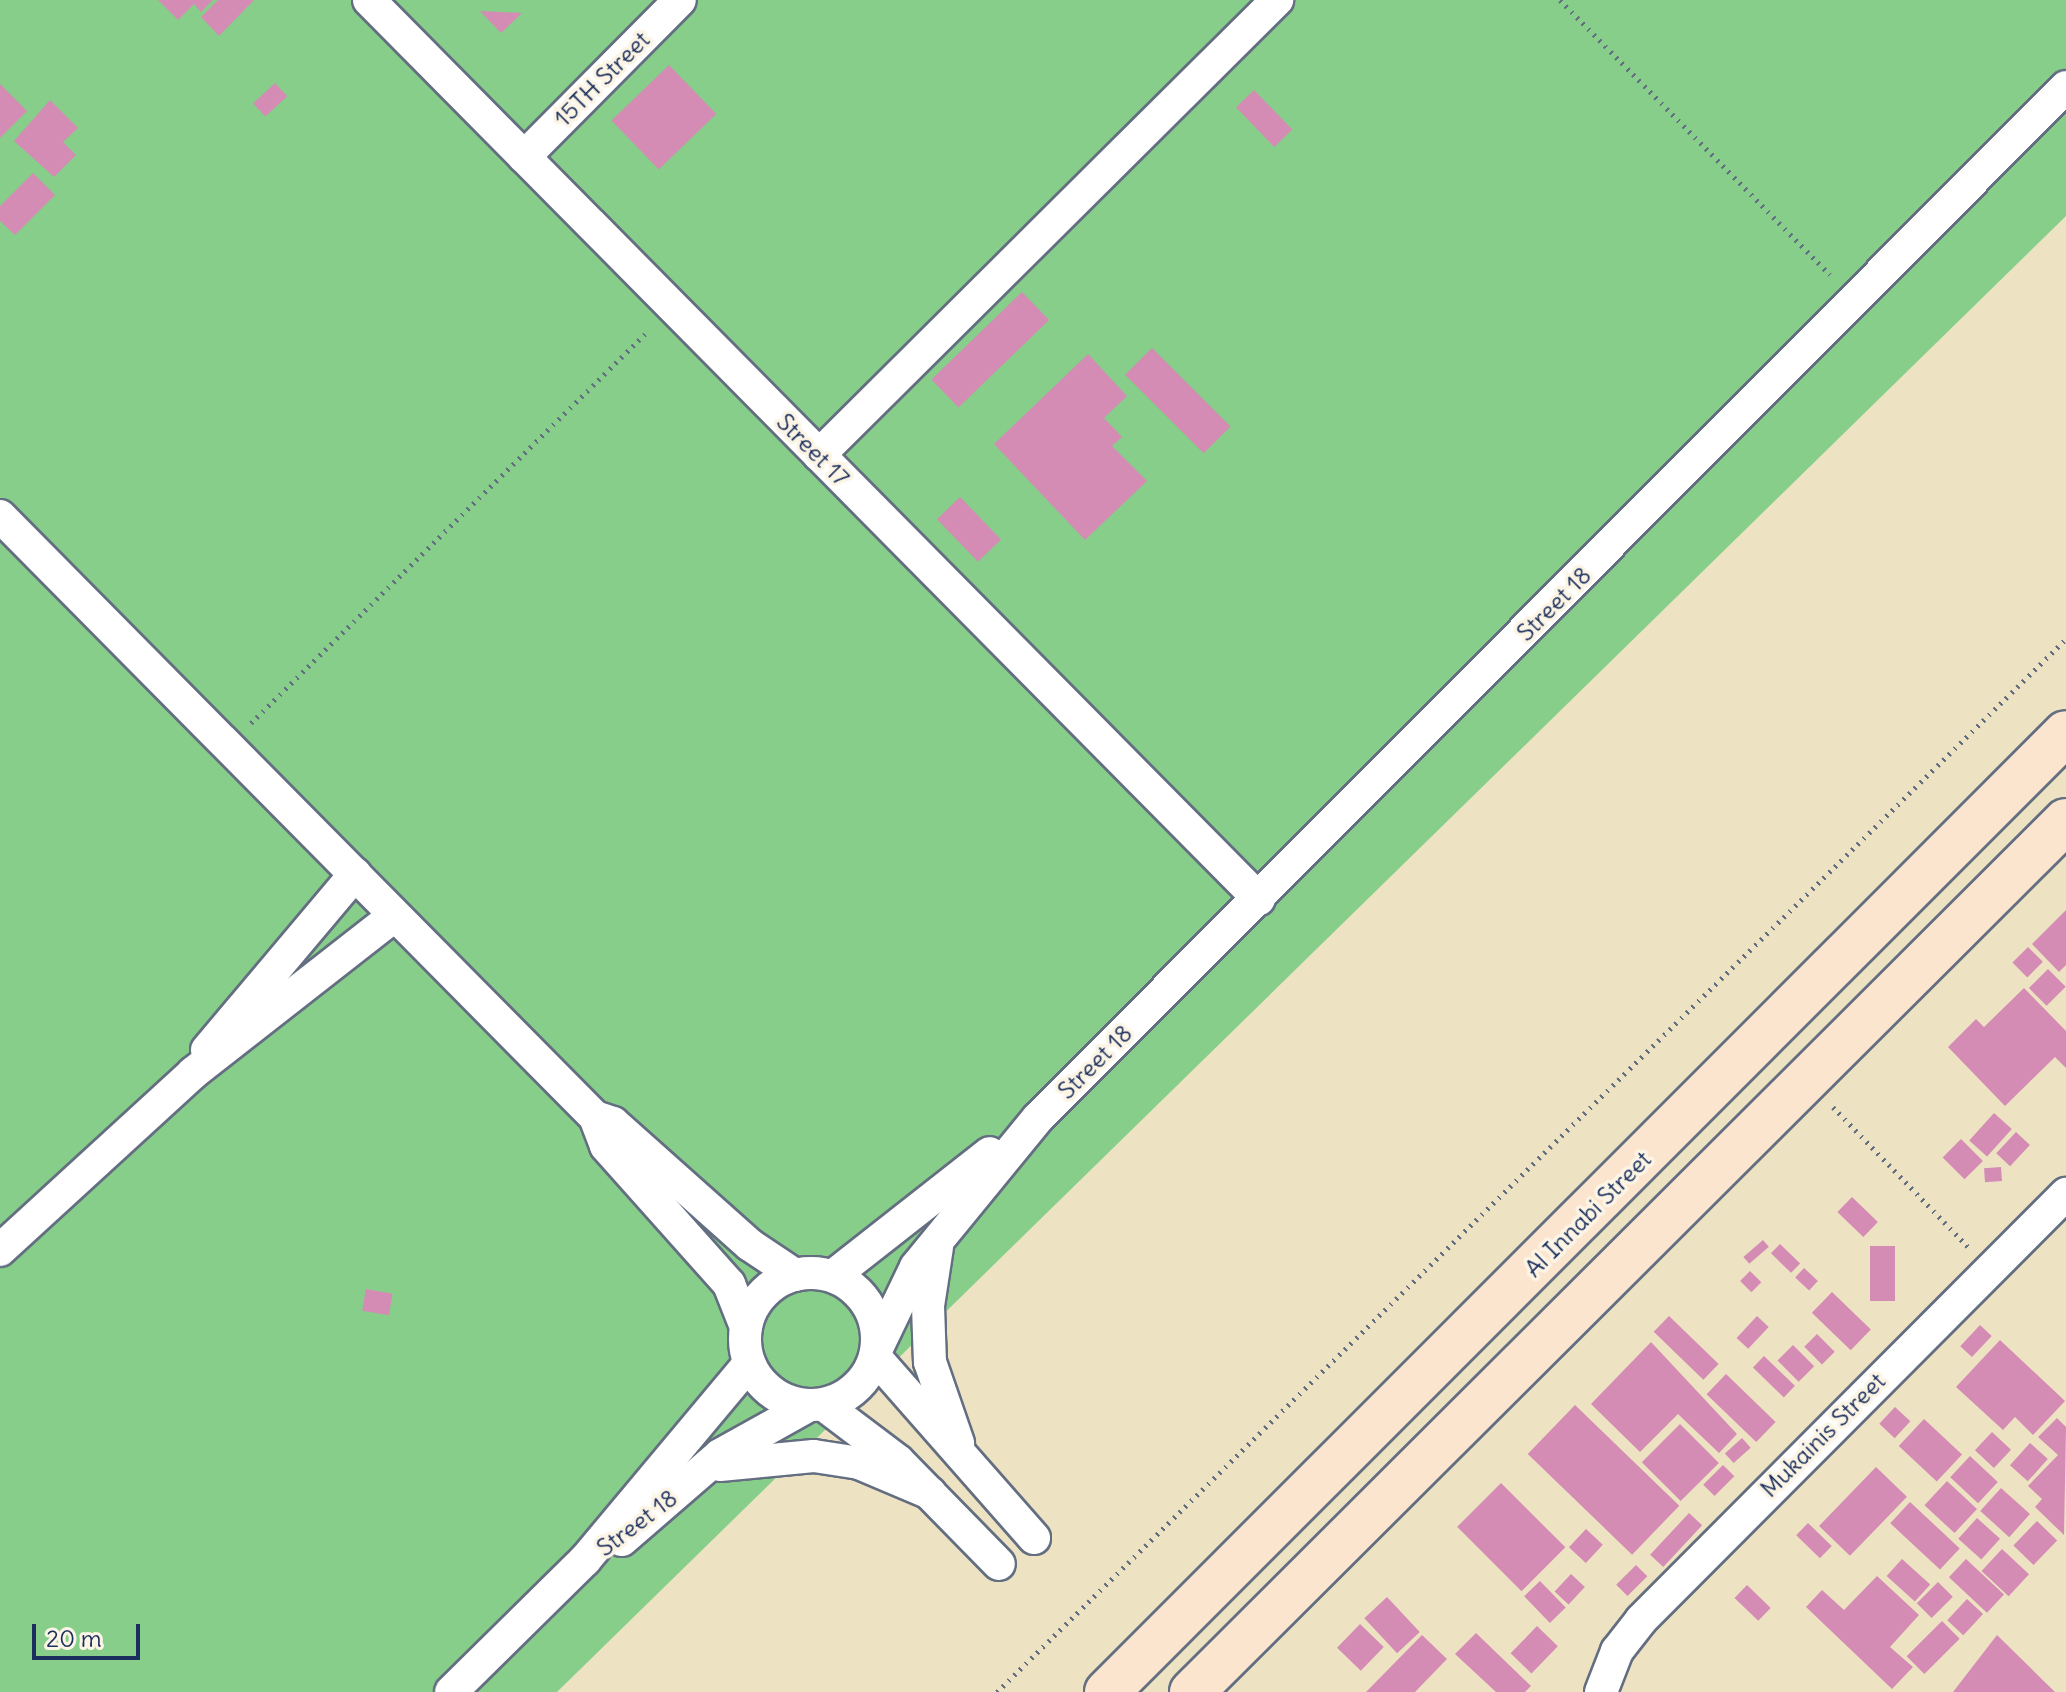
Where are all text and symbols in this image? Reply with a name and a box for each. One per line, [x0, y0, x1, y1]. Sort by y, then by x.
street label: 15TH Street [548, 25, 656, 133]
street label: Street 17 [771, 408, 855, 492]
street label: Street 18 [1511, 561, 1597, 647]
street label: Street 18 [1052, 1019, 1138, 1105]
street label: Al Innabi Street [1519, 1145, 1657, 1283]
street label: Mukainis Street [1755, 1367, 1891, 1503]
street label: Street 18 [591, 1483, 683, 1563]
scale bar [36, 1608, 144, 1658]
text: 20 m [46, 1623, 102, 1653]

